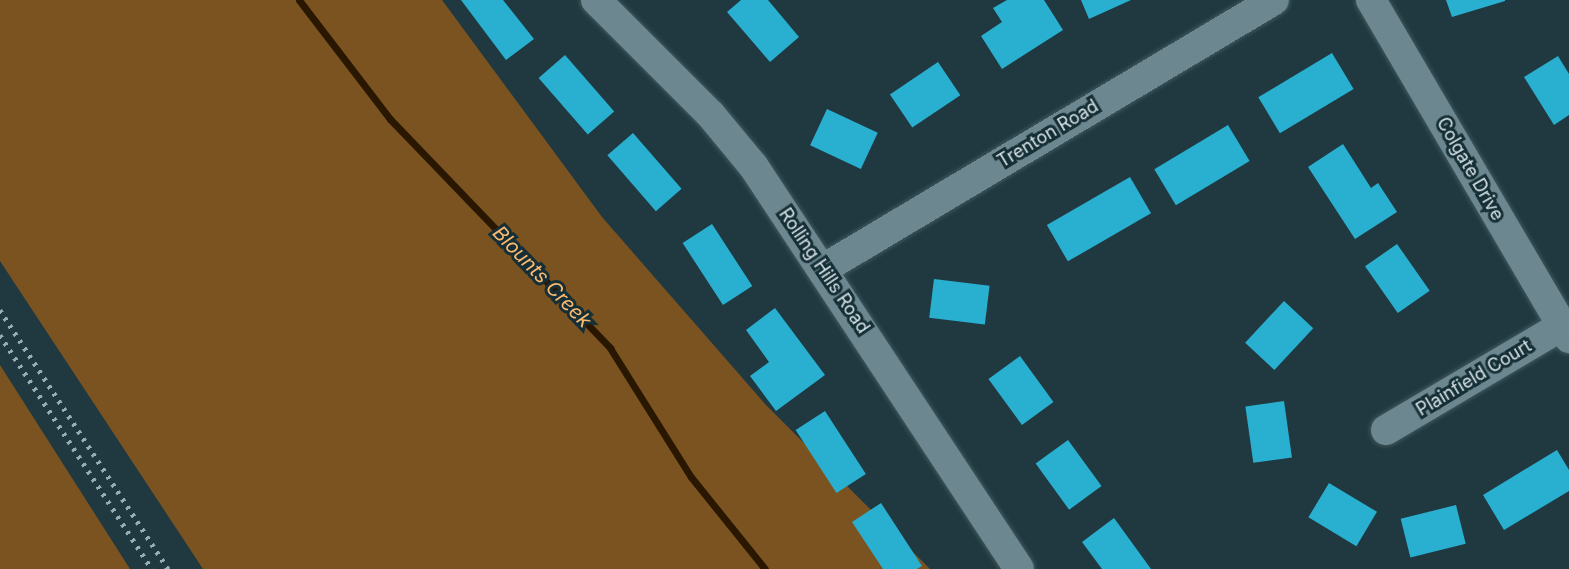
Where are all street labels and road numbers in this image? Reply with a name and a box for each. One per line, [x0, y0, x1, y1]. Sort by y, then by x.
street label: Trenton Road [994, 95, 1102, 173]
street label: Colgate Drive [1432, 114, 1508, 224]
street label: Rolling Hills Road [774, 204, 874, 338]
street label: Plainfield Court [1413, 335, 1535, 421]

